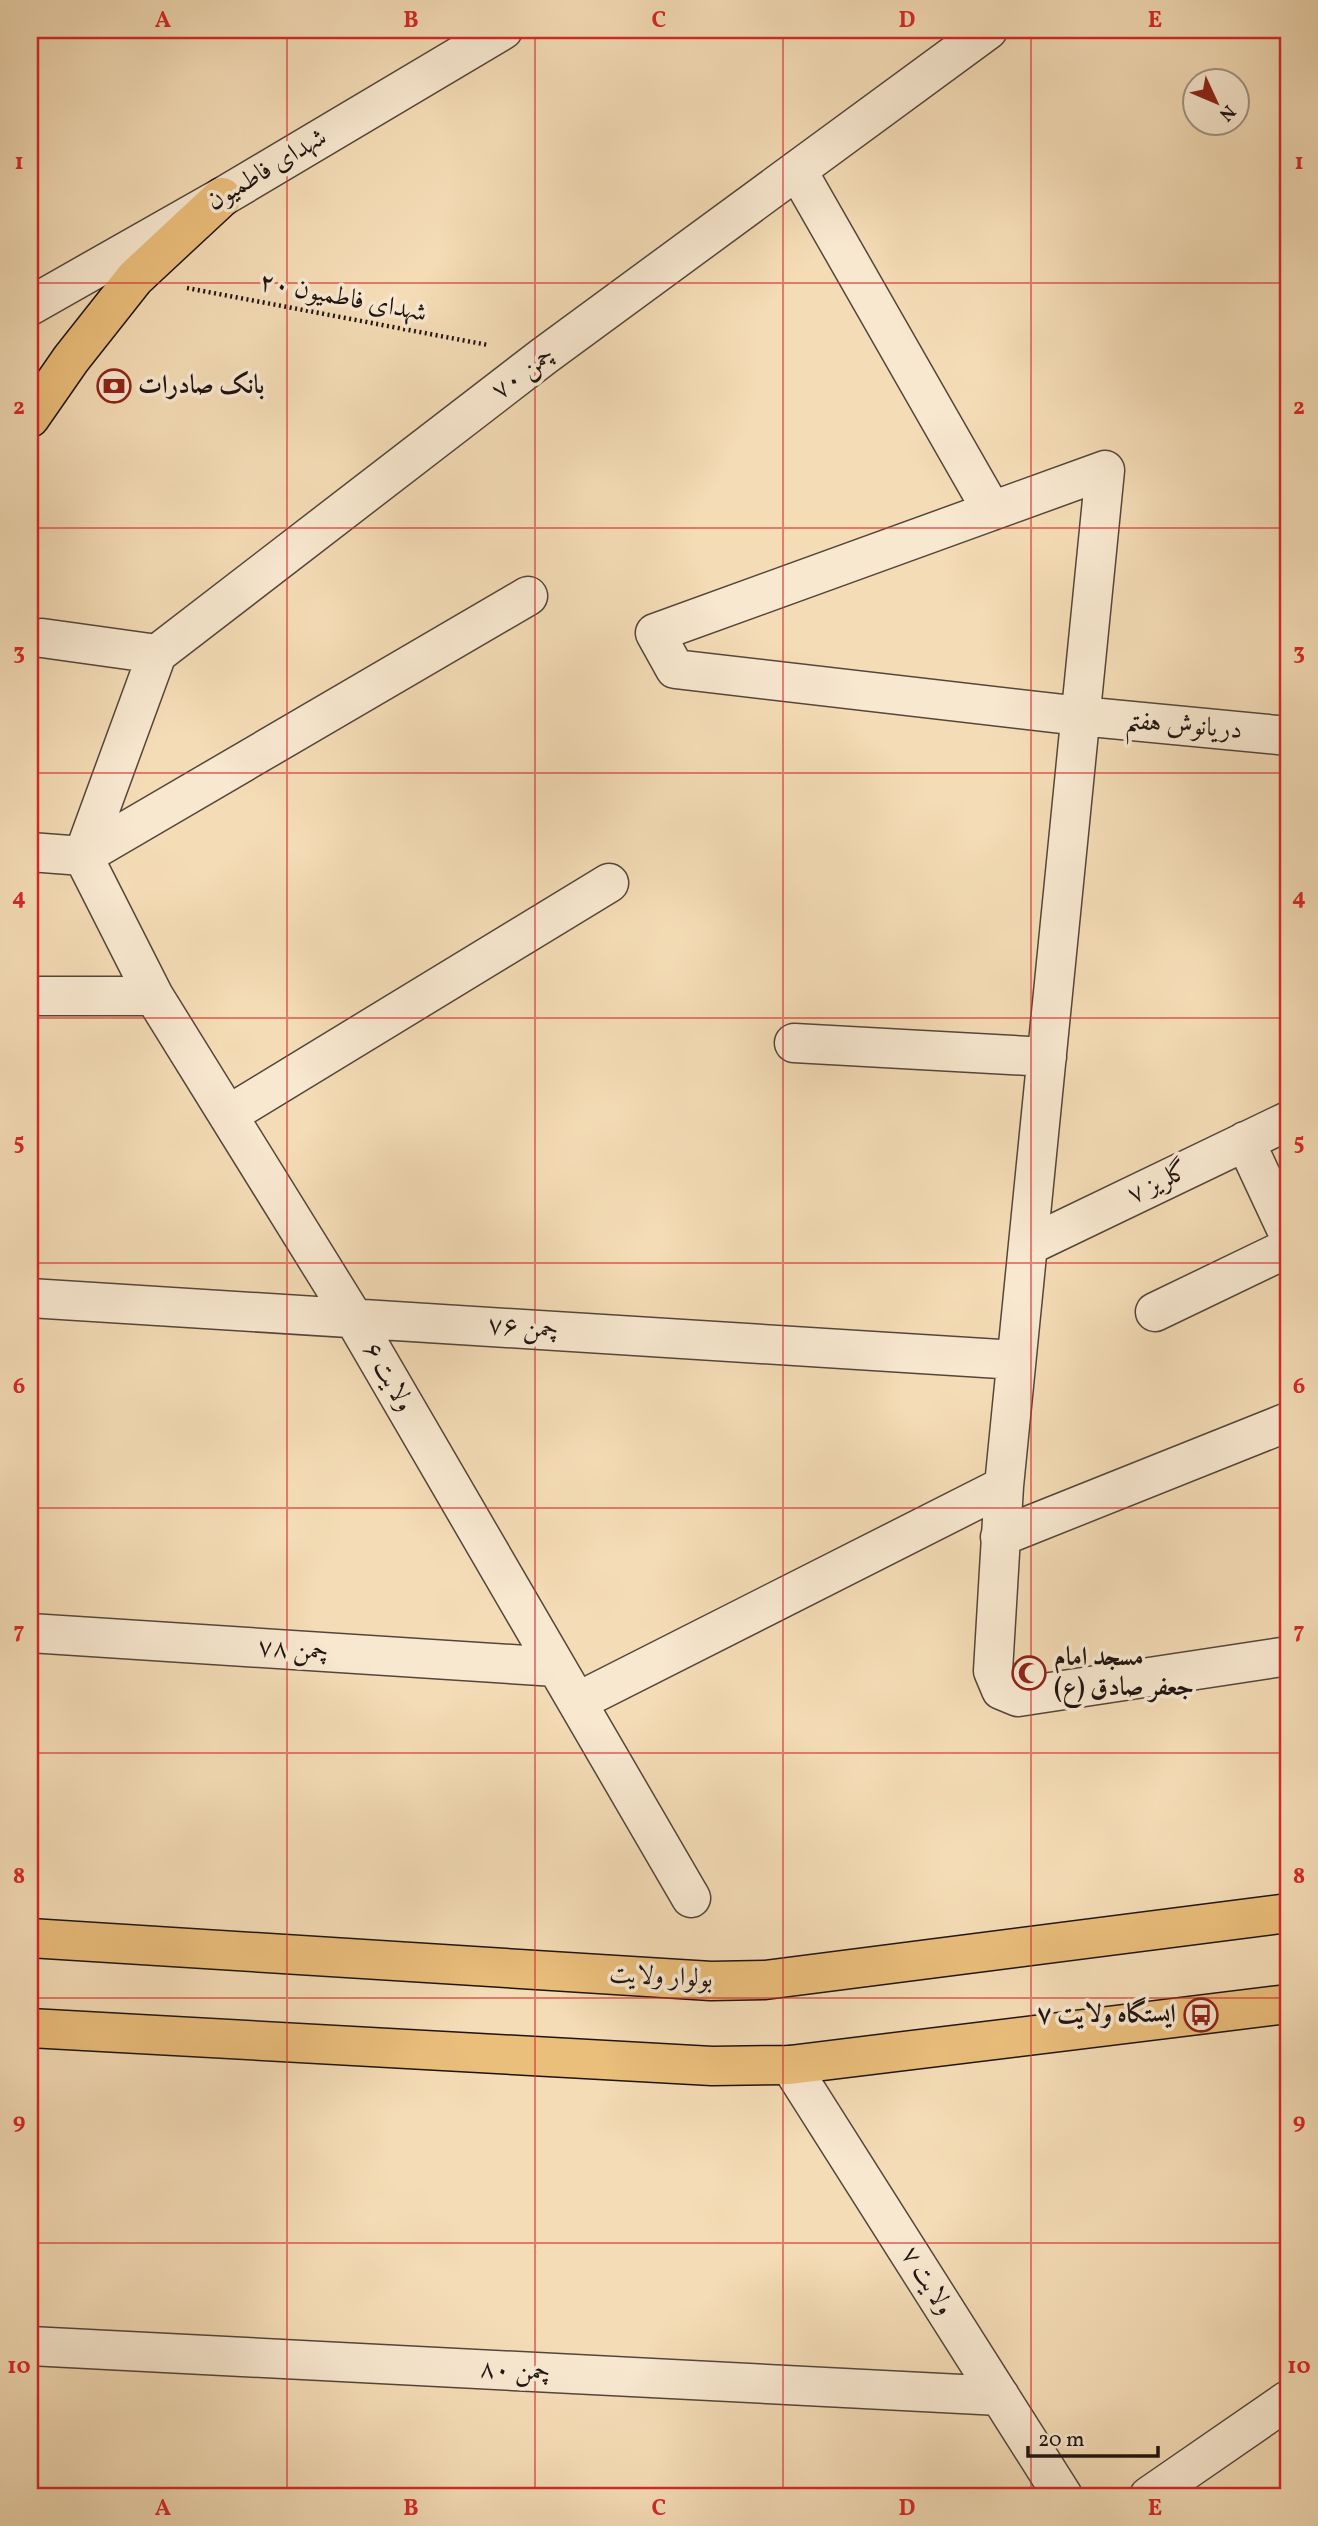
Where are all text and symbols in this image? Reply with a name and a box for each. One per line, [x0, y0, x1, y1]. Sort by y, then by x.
text: A [155, 5, 171, 37]
text: B [403, 5, 419, 37]
text: C [652, 5, 666, 37]
text: D [899, 5, 916, 37]
text: E [1148, 5, 1162, 37]
north arrow [1182, 66, 1252, 136]
text: N [1213, 98, 1241, 127]
street label: شهدای فاطمیون [200, 120, 334, 220]
text: 1 [14, 147, 24, 179]
text: 1 [1294, 147, 1304, 179]
street label: شهدای فاطمیون ۲۰ [256, 264, 430, 332]
street label: چمن ۷۰ [484, 337, 562, 409]
bank icon: بانک صادرات [95, 367, 133, 405]
place label: بانک صادرات [138, 368, 264, 404]
text: 2 [13, 392, 25, 424]
text: 2 [1293, 392, 1305, 424]
text: 3 [13, 637, 25, 669]
text: 3 [1293, 637, 1305, 669]
street label: دریانوش هفتم [1124, 703, 1244, 755]
text: 4 [12, 882, 26, 914]
text: 4 [1292, 882, 1306, 914]
text: 5 [13, 1127, 25, 1159]
text: 5 [1293, 1127, 1305, 1159]
street label: گلریز ۷ [1121, 1153, 1195, 1213]
street label: چمن ۷۶ [487, 1308, 559, 1348]
street label: ولایت ۶ [354, 1335, 422, 1419]
text: 6 [13, 1371, 25, 1403]
text: 6 [1293, 1371, 1305, 1403]
text: 7 [14, 1616, 25, 1648]
text: 7 [1294, 1616, 1305, 1648]
street label: چمن ۷۸ [257, 1630, 329, 1670]
place label: مسجد امام جعفر صادق (ع) [1054, 1640, 1194, 1708]
mosque icon: مسجد امام جعفر صادق (ع) [1010, 1654, 1048, 1692]
text: 8 [13, 1861, 25, 1893]
text: 8 [1293, 1861, 1305, 1893]
street label: بولوار ولایت [608, 1956, 714, 1998]
place label: ایستگاه ولایت ۷ [1037, 1996, 1176, 2033]
bus stop icon: ایستگاه ولایت ۷ [1182, 1996, 1220, 2034]
text: 9 [13, 2106, 25, 2138]
text: 9 [1293, 2106, 1305, 2138]
street label: ولایت ۷ [892, 2240, 962, 2322]
text: 10 [7, 2351, 31, 2383]
street label: چمن ۸۰ [479, 2351, 551, 2391]
text: 10 [1287, 2351, 1311, 2383]
scale bar [1028, 2414, 1157, 2458]
text: 20 m [1038, 2426, 1084, 2455]
text: A [155, 2493, 171, 2525]
text: B [403, 2493, 419, 2525]
text: C [652, 2493, 666, 2525]
text: D [899, 2493, 916, 2525]
text: E [1148, 2493, 1162, 2525]

